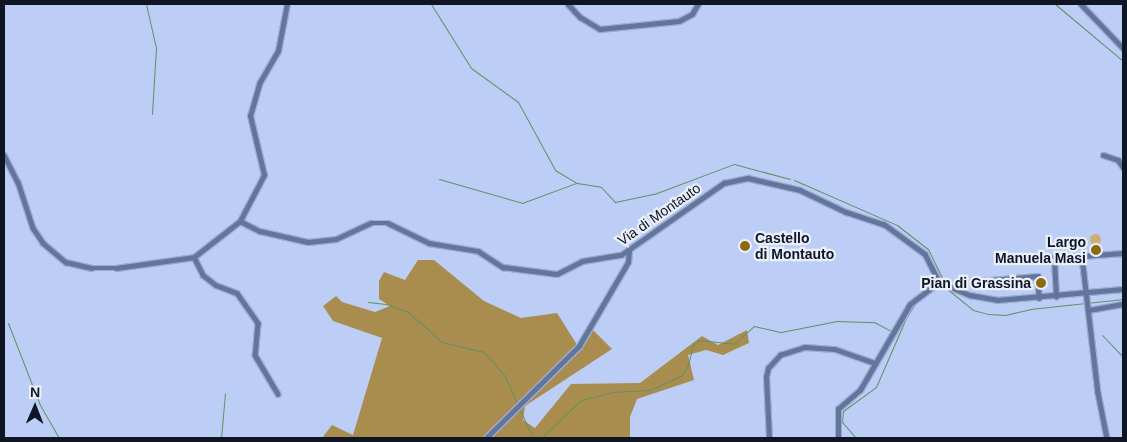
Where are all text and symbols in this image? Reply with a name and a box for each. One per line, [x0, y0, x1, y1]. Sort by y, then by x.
street label: Via di Montauto [614, 179, 704, 249]
place label: Castello di Montauto [755, 230, 834, 262]
place label: Largo Manuela Masi [995, 234, 1086, 266]
marker: Castello di Montauto [739, 240, 751, 252]
marker: Largo Manuela Masi [1090, 244, 1102, 256]
place label: Pian di Grassina [921, 275, 1031, 291]
marker: Pian di Grassina [1035, 277, 1047, 289]
north arrow [10, 382, 60, 432]
text: N [30, 384, 40, 400]

